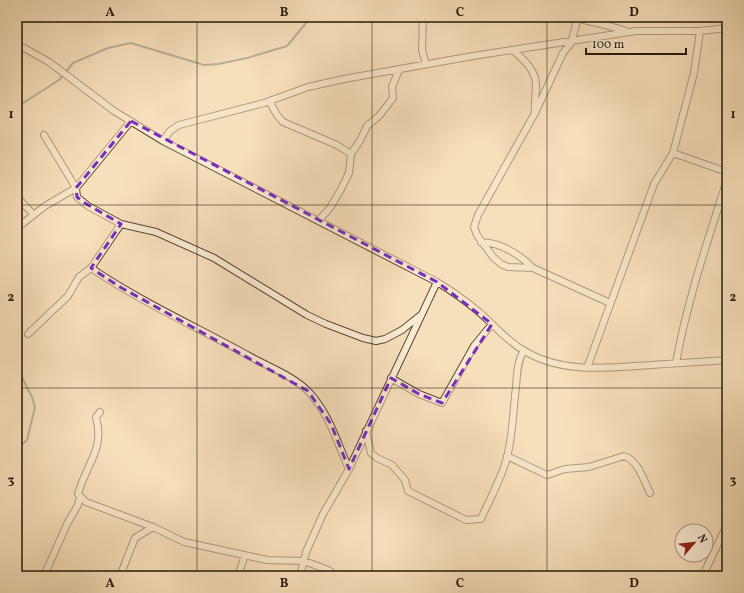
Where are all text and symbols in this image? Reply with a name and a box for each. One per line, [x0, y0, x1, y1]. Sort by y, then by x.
text: A [105, 4, 115, 22]
text: B [280, 4, 289, 22]
text: C [456, 4, 464, 22]
text: D [629, 4, 639, 22]
scale bar [586, 30, 686, 56]
text: 100 m [592, 37, 625, 53]
text: 1 [8, 106, 14, 124]
text: 1 [730, 106, 736, 124]
text: 2 [8, 289, 15, 307]
text: 2 [730, 289, 737, 307]
text: 3 [8, 472, 15, 490]
text: 3 [730, 472, 737, 490]
north arrow [674, 523, 714, 563]
text: N [693, 532, 710, 546]
text: A [105, 575, 115, 593]
text: B [280, 575, 289, 593]
text: C [456, 575, 464, 593]
text: D [629, 575, 639, 593]

